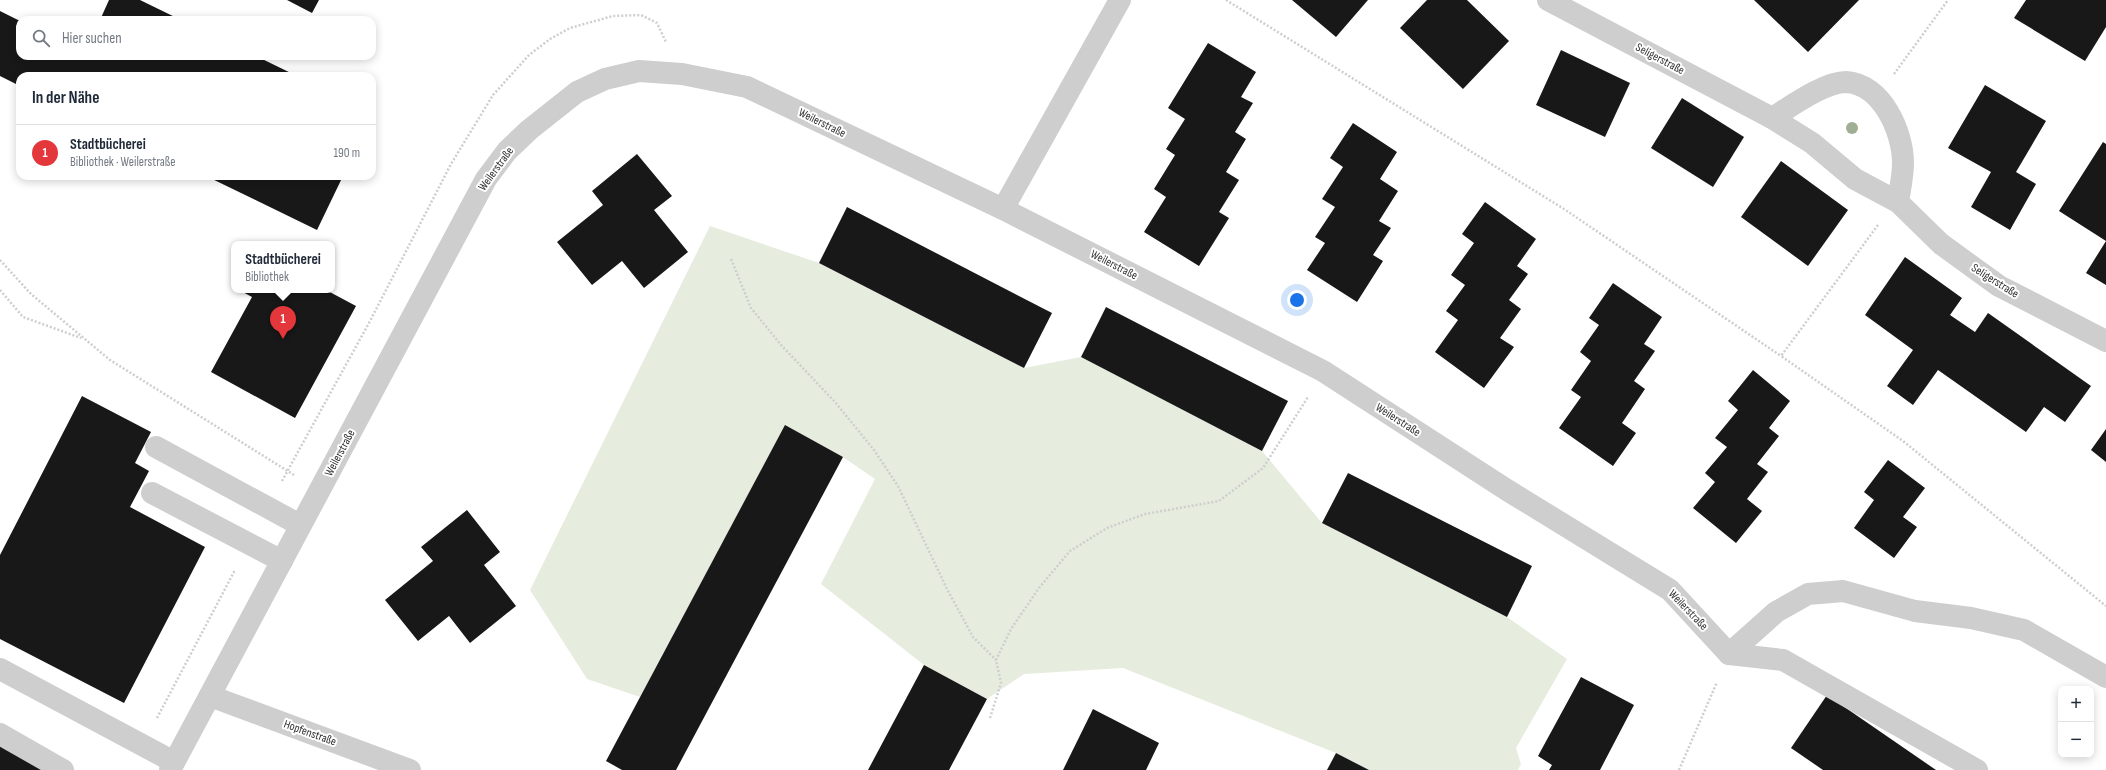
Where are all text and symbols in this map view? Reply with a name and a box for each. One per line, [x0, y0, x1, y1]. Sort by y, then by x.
search box [16, 16, 376, 60]
icon: search [30, 27, 52, 49]
text: Hier suchen [62, 29, 122, 48]
street label: Seligerstraße [1633, 40, 1687, 78]
text: In der Nähe [32, 88, 99, 108]
street label: Weilerstraße [796, 105, 848, 141]
text: Stadtbücherei [70, 135, 146, 154]
street label: Weilerstraße [475, 144, 517, 194]
text: 1 [42, 145, 48, 161]
text: 190 m [333, 145, 360, 161]
text: Bibliothek · Weilerstraße [70, 154, 175, 170]
popup [231, 241, 335, 293]
street label: Weilerstraße [1088, 247, 1140, 283]
text: Stadtbücherei [245, 250, 321, 269]
street label: Seligerstraße [1968, 261, 2022, 302]
text: Bibliothek [245, 269, 289, 285]
your location [1287, 290, 1307, 310]
pin: 1 [270, 306, 296, 339]
street label: Weilerstraße [1373, 400, 1423, 440]
street label: Weilerstraße [321, 427, 359, 479]
street label: Weilerstraße [1665, 587, 1711, 634]
map controls [2058, 686, 2094, 758]
button: + [2058, 686, 2094, 722]
street label: Hopfenstraße [282, 717, 339, 749]
button: − [2058, 722, 2094, 758]

